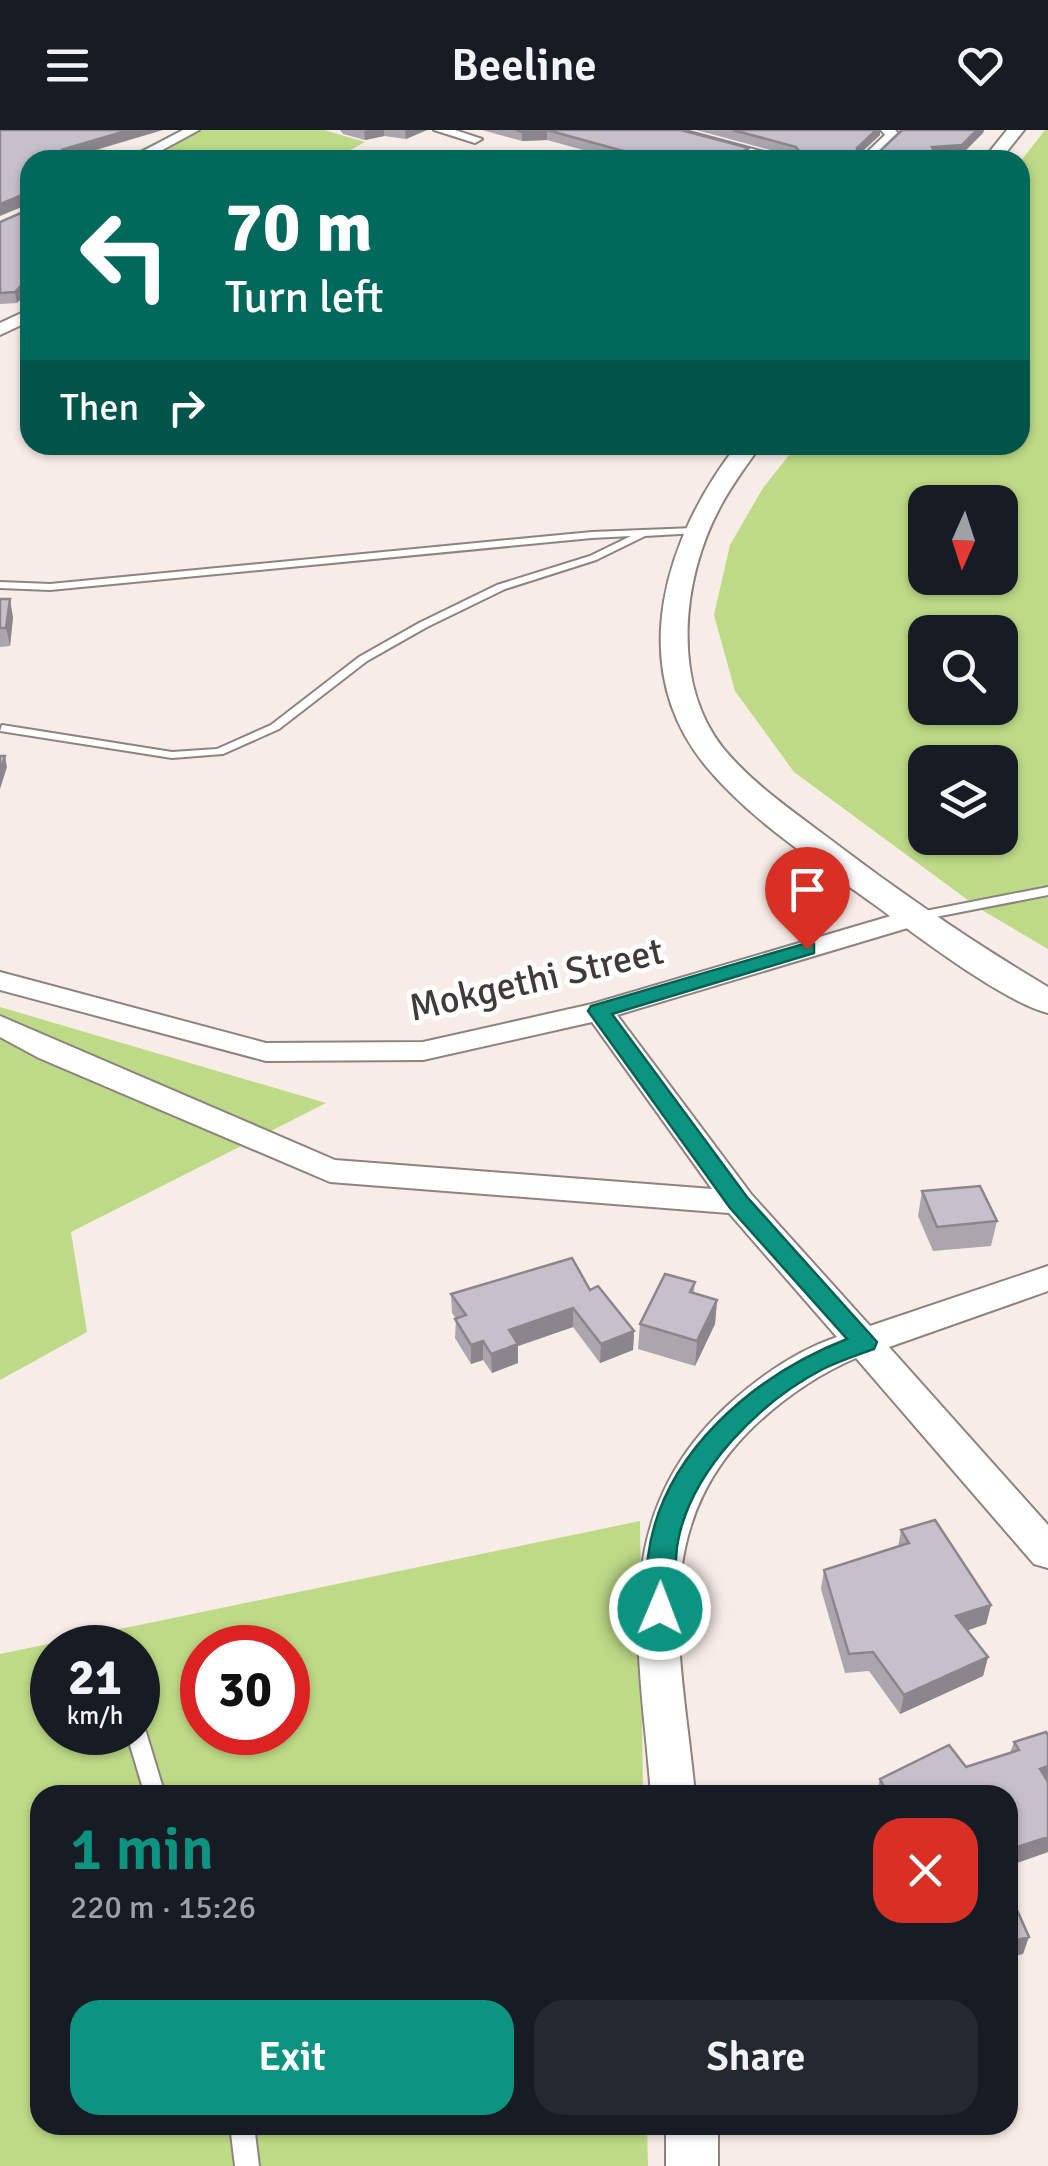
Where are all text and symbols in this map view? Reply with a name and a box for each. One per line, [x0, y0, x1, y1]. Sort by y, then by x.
icon: menu [40, 38, 95, 93]
text: Beeline [451, 38, 597, 93]
icon: heart [953, 38, 1008, 93]
text: 70 m [225, 184, 373, 270]
icon: left [60, 190, 190, 320]
text: Turn left [225, 270, 384, 325]
icon: right [159, 380, 214, 435]
text: Then [60, 384, 139, 431]
north arrow [908, 485, 1018, 595]
map controls [908, 485, 1018, 855]
button: search [908, 615, 1018, 725]
button: layers [908, 745, 1018, 855]
pin [765, 847, 850, 950]
icon: arrive [780, 862, 835, 917]
street label: Mokgethi Street [404, 927, 668, 1032]
position arrow [608, 1557, 712, 1661]
speed limit sign: 30 [180, 1625, 310, 1755]
text: 21 [68, 1647, 122, 1709]
text: km/h [67, 1700, 123, 1731]
text: 1 min [70, 1813, 214, 1887]
button: close [873, 1818, 978, 1923]
text: 220 m · 15:26 [70, 1888, 256, 1927]
button: Exit [70, 2000, 514, 2115]
button: Share [534, 2000, 978, 2115]

